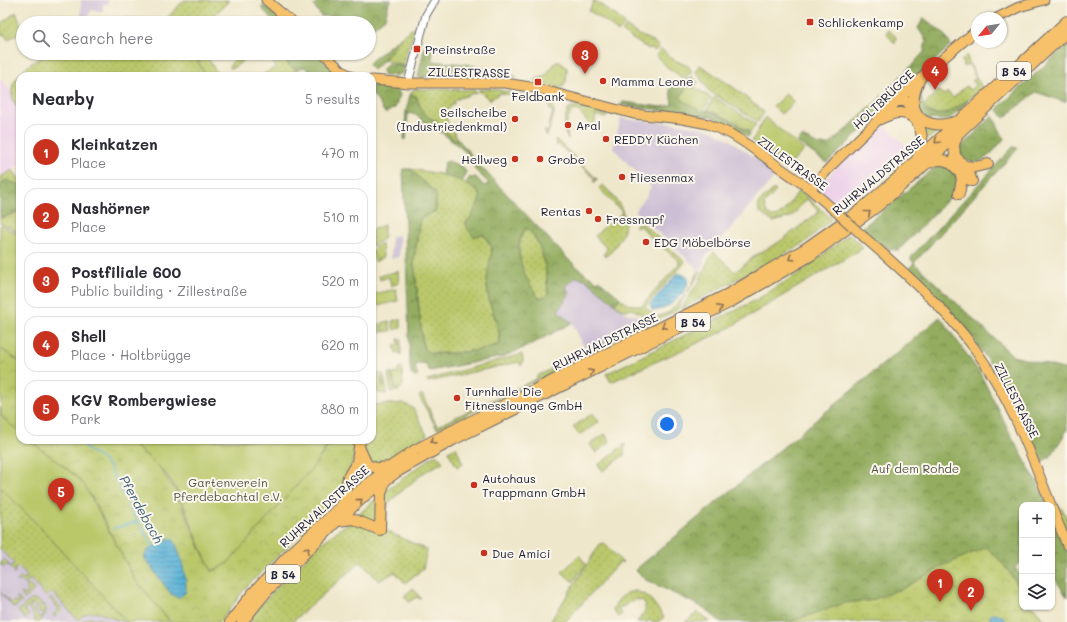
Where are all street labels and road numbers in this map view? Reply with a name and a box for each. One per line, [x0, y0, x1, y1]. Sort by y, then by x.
road number: B 54 [997, 62, 1031, 80]
street label: ZILLESTRASSE [428, 63, 511, 81]
street label: HOLTBRÜGGE [849, 66, 917, 132]
street label: ZILLESTRASSE [755, 132, 831, 194]
street label: RUHRWALDSTRASSE [829, 132, 927, 218]
street label: RUHRWALDSTRASSE [550, 309, 660, 373]
road number: B 54 [676, 313, 710, 331]
street label: ZILLESTRASSE [991, 360, 1043, 441]
street label: RUHRWALDSTRASSE [276, 461, 372, 550]
road number: B 54 [266, 565, 300, 583]

